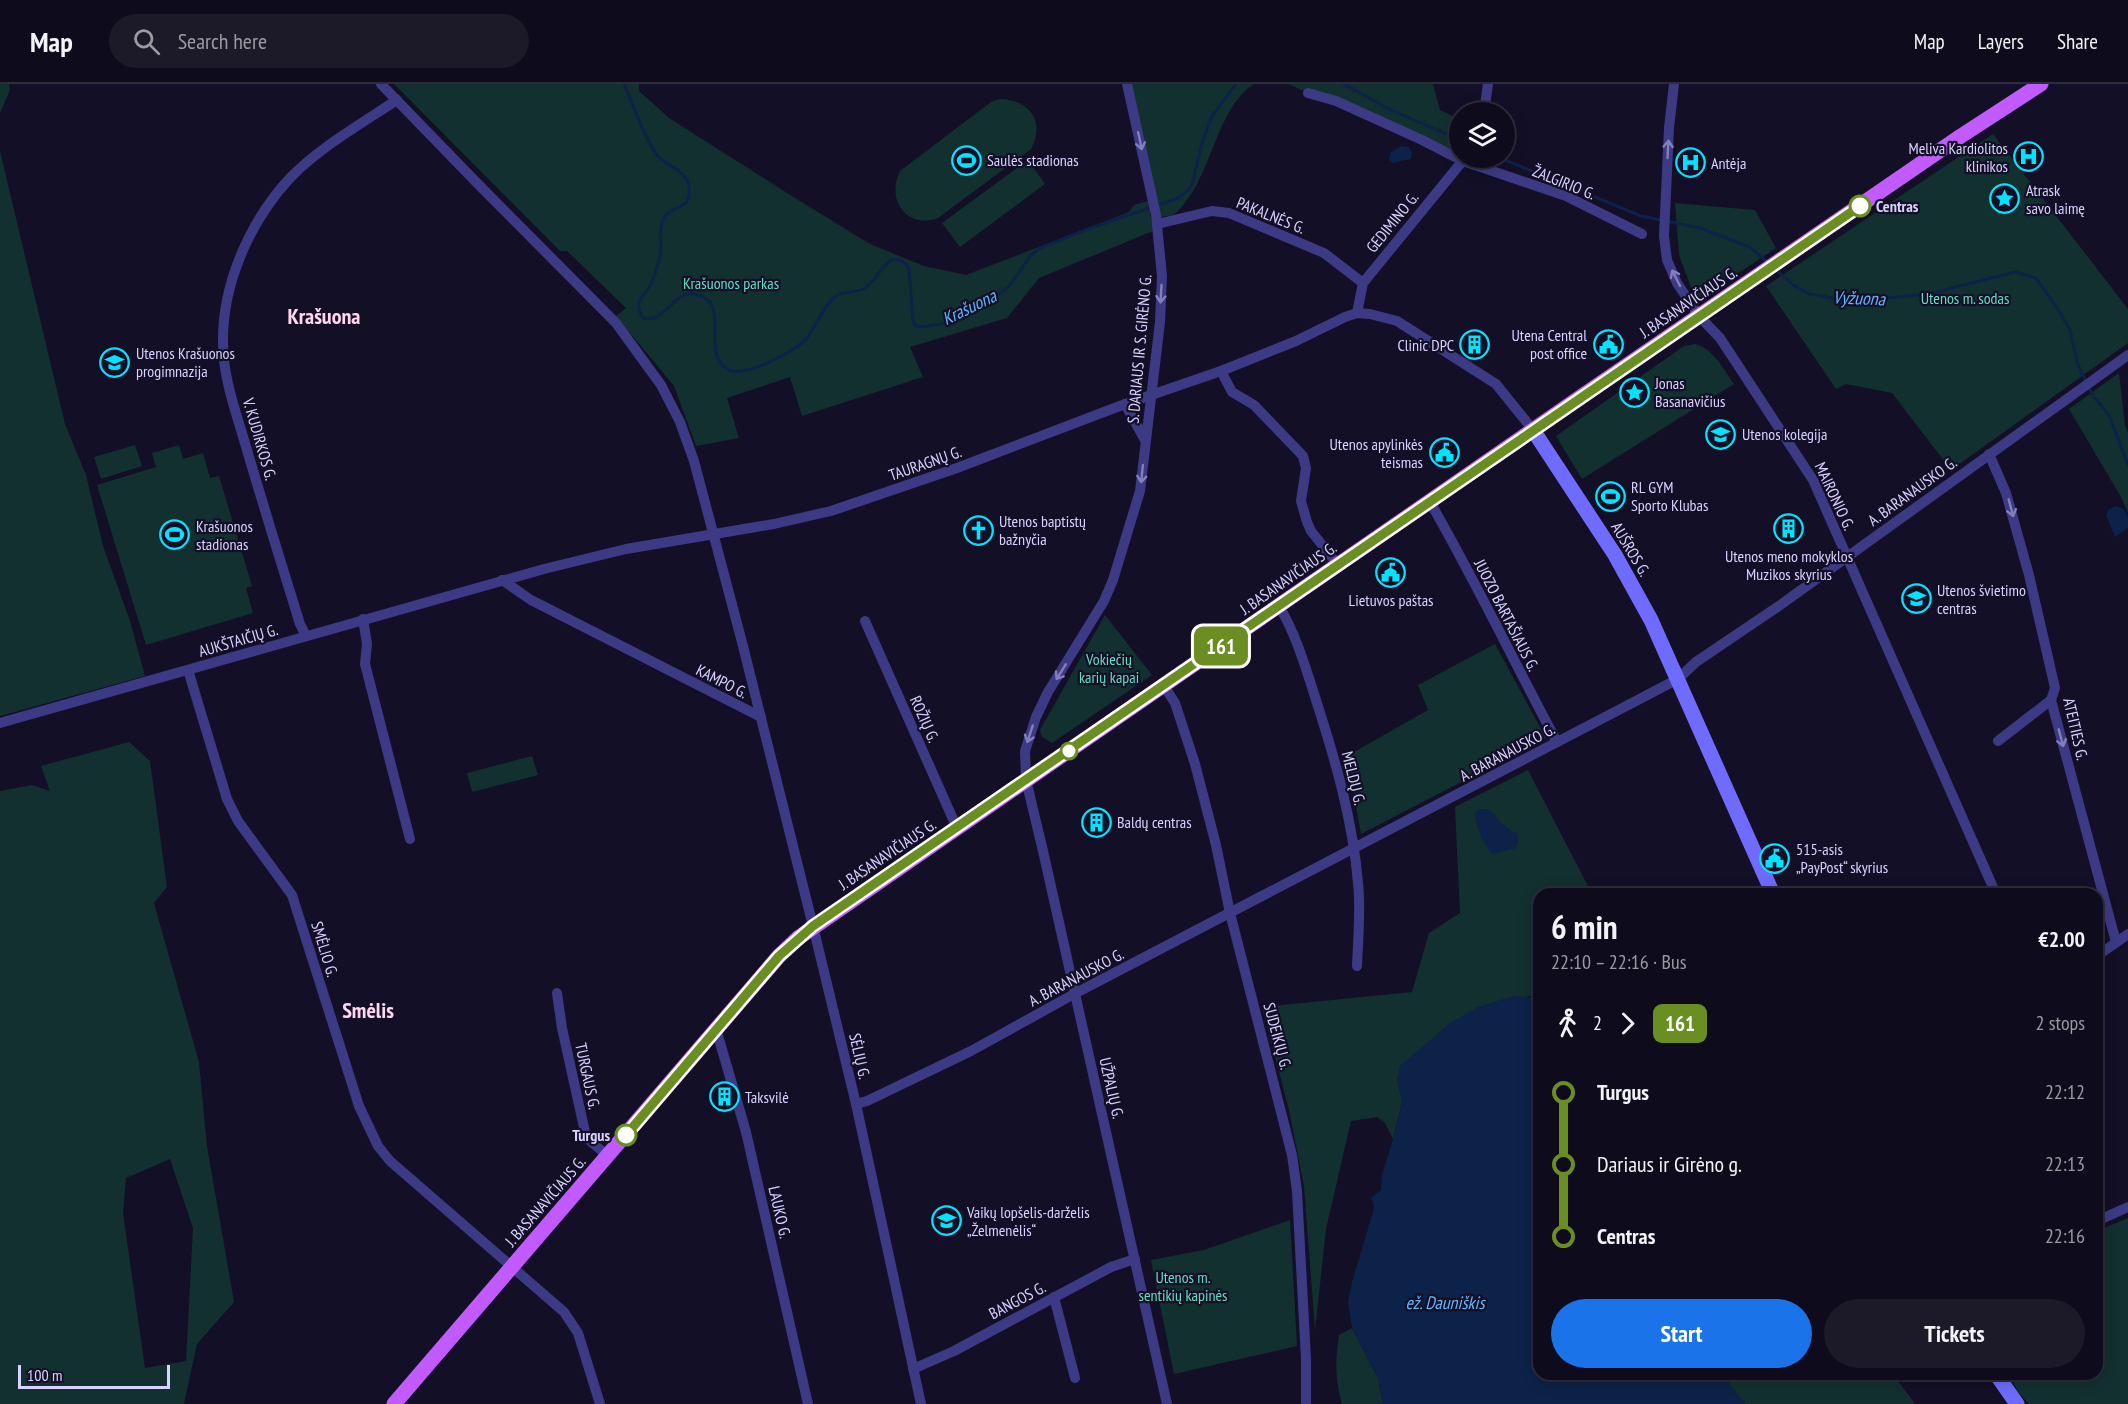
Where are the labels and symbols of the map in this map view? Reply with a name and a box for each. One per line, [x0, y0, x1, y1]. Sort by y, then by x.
one-way arrow [1135, 131, 1147, 150]
place label: Meliva Kardiolitos klinikos [1909, 138, 2008, 176]
one-way arrow [1663, 139, 1674, 159]
hospital icon: Meliva Kardiolitos klinikos [2013, 141, 2045, 173]
sports icon: Saulės stadionas [950, 144, 982, 176]
hospital icon: Antėja [1674, 147, 1706, 179]
place label: Saulės stadionas [987, 150, 1079, 170]
place label: Antėja [1711, 153, 1746, 173]
street label: ŽALGIRIO G. [1530, 160, 1598, 204]
place label: Atrask savo laimę [2026, 180, 2085, 218]
place icon: Atrask savo laimę [1989, 183, 2021, 215]
street label: GEDIMINO G. [1361, 188, 1423, 256]
street label: PAKALNĖS G. [1234, 192, 1308, 238]
marker: Centras [1849, 195, 1871, 217]
place label: Centras [1876, 196, 1919, 216]
street label: J. BASANAVIČIAUS G. [1635, 262, 1741, 342]
one-way arrow [1670, 270, 1681, 288]
park label: Krašuonos parkas [683, 273, 779, 293]
street label: S. DARIAUS IR S. GIRĖNO G. [1123, 273, 1155, 424]
water label: Krašuona [938, 284, 1001, 330]
one-way arrow [1156, 284, 1167, 304]
water label: Vyžuona [1833, 286, 1886, 310]
park label: Utenos m. sodas [1921, 288, 2009, 308]
district label: Krašuona [288, 302, 360, 330]
place label: Utena Central post office [1512, 325, 1587, 363]
public building icon: Utena Central post office [1592, 328, 1624, 360]
building icon: Clinic DPC [1459, 329, 1491, 361]
place label: Clinic DPC [1397, 335, 1454, 355]
place label: Utenos Krašuonos progimnazija [136, 343, 235, 381]
school or university icon: Utenos Krašuonos progimnazija [99, 346, 131, 378]
place label: Jonas Basanavičius [1654, 373, 1725, 411]
place icon: Jonas Basanavičius [1618, 376, 1650, 408]
street label: V. KUDIRKOS G. [238, 395, 281, 483]
school or university icon: Utenos kolegija [1705, 418, 1737, 450]
place label: Utenos kolegija [1742, 424, 1827, 444]
place label: Utenos apylinkės teismas [1330, 434, 1423, 472]
public building icon: Utenos apylinkės teismas [1428, 437, 1460, 469]
street label: TAURAGNŲ G. [886, 441, 964, 485]
street label: A. BARANAUSKO G. [1864, 452, 1960, 530]
street label: MAIRONIO G. [1811, 459, 1859, 533]
one-way arrow [1136, 463, 1147, 483]
place label: RL GYM Sporto Klubas [1631, 477, 1708, 515]
sports icon: RL GYM Sporto Klubas [1594, 480, 1626, 512]
one-way arrow [2005, 498, 2017, 517]
place label: Utenos baptistų bažnyčia [999, 511, 1086, 549]
building icon: Utenos meno mokyklos Muzikos skyrius [1773, 512, 1805, 544]
church icon: Utenos baptistų bažnyčia [962, 514, 994, 546]
place label: Krašuonos stadionas [196, 516, 253, 554]
street label: AUŠROS G. [1607, 518, 1655, 580]
sports icon: Krašuonos stadionas [159, 519, 191, 551]
street label: J. BASANAVIČIAUS G. [1235, 537, 1340, 619]
place label: Utenos meno mokyklos Muzikos skyrius [1725, 546, 1853, 584]
street label: JUOZO BARTAŠIAUS G. [1470, 555, 1544, 674]
public building icon: Lietuvos paštas [1375, 556, 1407, 588]
place label: Utenos švietimo centras [1937, 580, 2026, 618]
school or university icon: Utenos švietimo centras [1900, 583, 1932, 615]
place label: Lietuvos paštas [1349, 590, 1433, 610]
street label: AUKŠTAIČIŲ G. [196, 619, 280, 661]
line badge: 161 [1186, 626, 1256, 666]
park label: Vokiečių karių kapai [1079, 649, 1139, 687]
street label: KAMPO G. [693, 660, 751, 703]
one-way arrow [1054, 663, 1066, 680]
street label: ROŽIŲ G. [906, 693, 944, 746]
street label: ATEITIES G. [2059, 696, 2093, 762]
street label: A. BARANAUSKO G. [1456, 718, 1558, 785]
one-way arrow [1024, 724, 1035, 743]
one-way arrow [2056, 728, 2068, 747]
unlabelled marker [1060, 742, 1078, 760]
street label: MELDŲ G. [1338, 749, 1370, 807]
building icon: Baldų centras [1080, 806, 1112, 838]
place label: Baldų centras [1117, 812, 1192, 832]
street label: J. BASANAVIČIAUS G. [834, 814, 940, 894]
place label: 515-asis „PayPost“ skyrius [1796, 839, 1888, 877]
public building icon: 515-asis „PayPost“ skyrius [1759, 842, 1791, 874]
street label: SMĖLIO G. [307, 919, 343, 979]
street label: A. BARANAUSKO G. [1025, 943, 1127, 1010]
district label: Smėlis [342, 996, 394, 1024]
street label: SUDEIKIŲ G. [1260, 1000, 1297, 1072]
street label: SĖLIŲ G. [845, 1031, 875, 1081]
street label: TURGAUS G. [571, 1041, 605, 1111]
street label: UŽPALIŲ G. [1095, 1055, 1129, 1121]
building icon: Taksvilė [708, 1081, 740, 1113]
place label: Taksvilė [745, 1087, 789, 1107]
marker: Turgus [615, 1124, 637, 1146]
place label: Turgus [572, 1125, 610, 1145]
street label: J. BASANAVIČIAUS G. [500, 1152, 590, 1251]
street label: LAUKO G. [764, 1184, 796, 1240]
place label: Vaikų lopšelis-darželis „Želmenėlis“ [966, 1202, 1090, 1240]
school or university icon: Vaikų lopšelis-darželis „Želmenėlis“ [930, 1205, 962, 1237]
park label: Utenos m. sentikių kapinės [1138, 1267, 1228, 1305]
street label: BANGOS G. [985, 1277, 1049, 1323]
water label: ež. Dauniškis [1406, 1291, 1486, 1314]
scale bar [18, 1362, 170, 1390]

